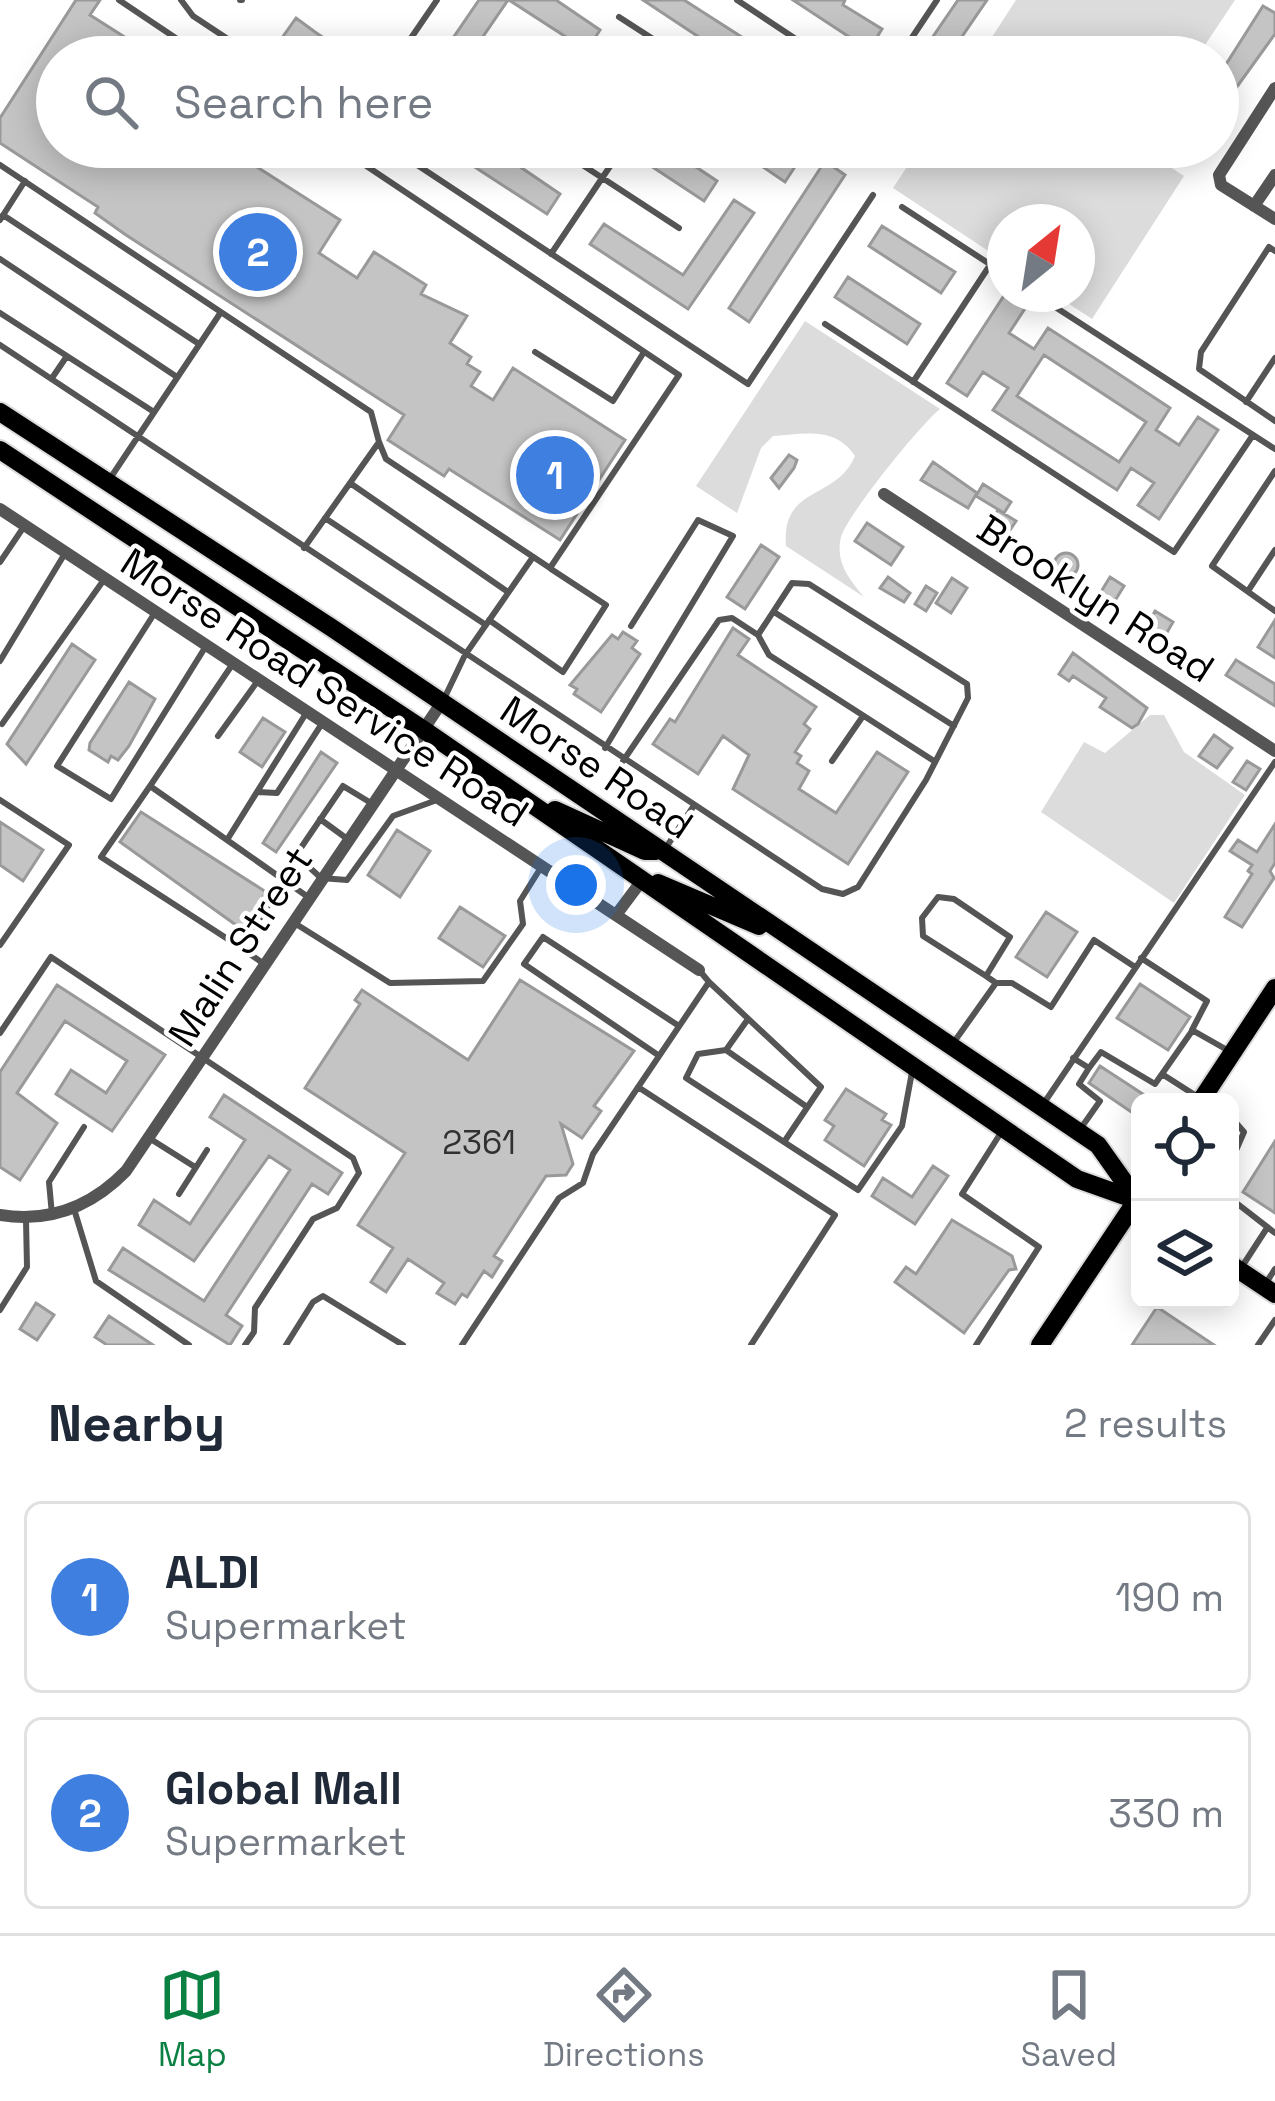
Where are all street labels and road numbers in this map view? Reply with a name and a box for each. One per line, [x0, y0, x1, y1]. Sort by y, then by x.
street label: Brooklyn Road [968, 504, 1223, 693]
street label: Morse Road Service Road [112, 537, 538, 838]
street label: Morse Road [491, 685, 702, 850]
street label: Malin Street [158, 837, 323, 1055]

